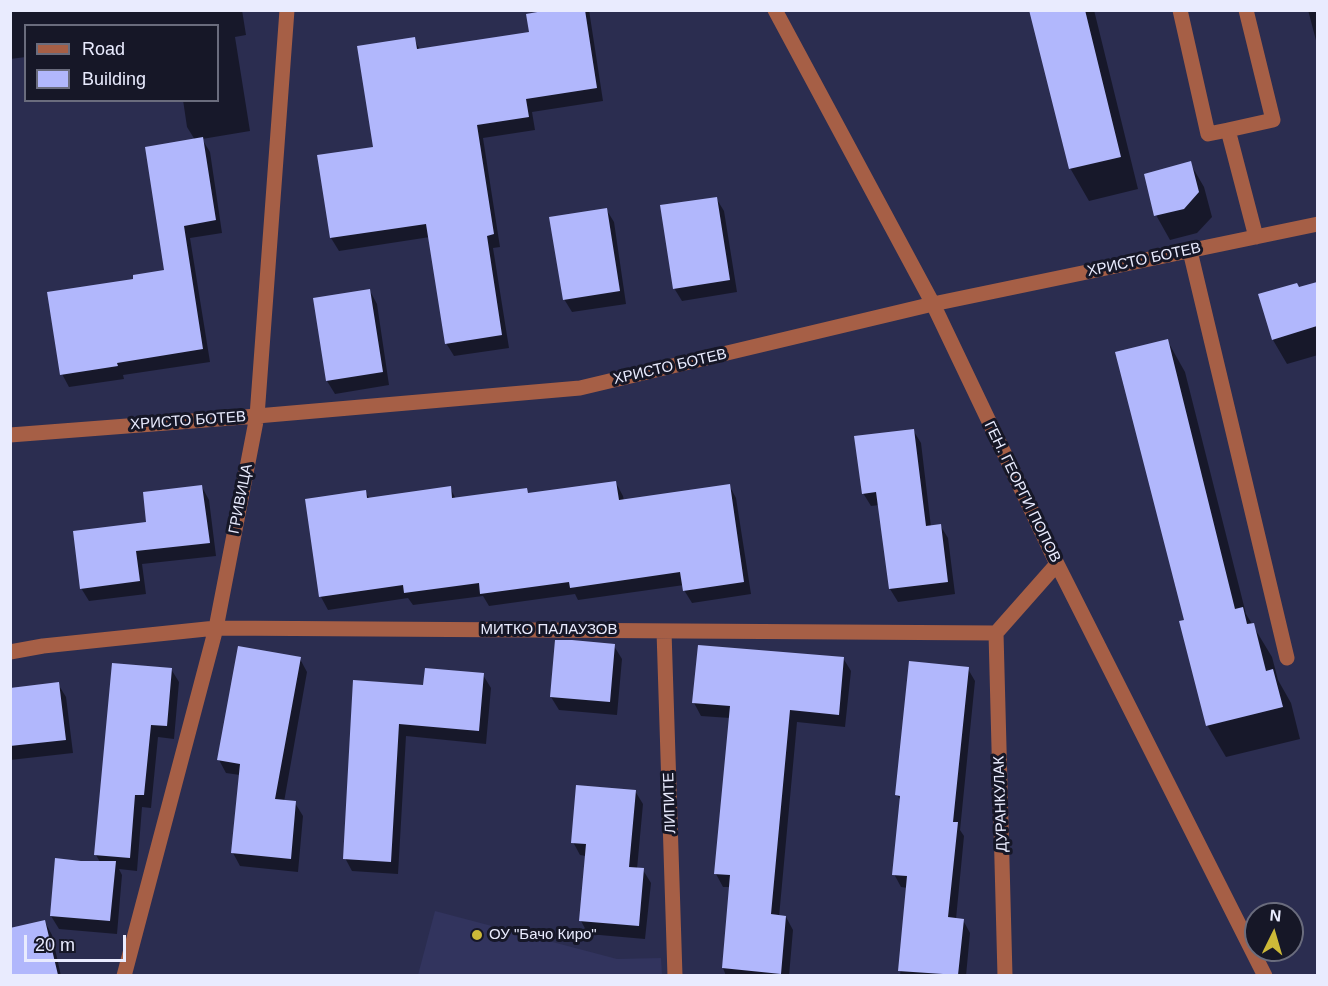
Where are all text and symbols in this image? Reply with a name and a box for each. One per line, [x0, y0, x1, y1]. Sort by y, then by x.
legend [24, 24, 219, 102]
text: Road [82, 39, 125, 59]
text: Building [82, 69, 146, 89]
street label: ХРИСТО БОТЕВ [1085, 239, 1203, 281]
street label: ХРИСТО БОТЕВ [611, 345, 729, 389]
street label: ХРИСТО БОТЕВ [130, 408, 246, 434]
street label: ГЕН. ГЕОРГИ ПОПОВ [980, 418, 1064, 566]
street label: ГРИВИЦА [225, 463, 257, 535]
street label: МИТКО ПАЛАУЗОВ [481, 621, 617, 639]
street label: ДУРАНКУЛАК [990, 756, 1012, 852]
street label: ЛИПИТЕ [660, 772, 680, 834]
north arrow [1244, 902, 1304, 962]
text: N [1269, 907, 1282, 925]
scale bar [27, 923, 129, 961]
place label: ОУ "Бачо Киро" [489, 926, 597, 944]
marker: ОУ "Бачо Киро" [470, 928, 484, 942]
text: 20 m [35, 935, 75, 955]

